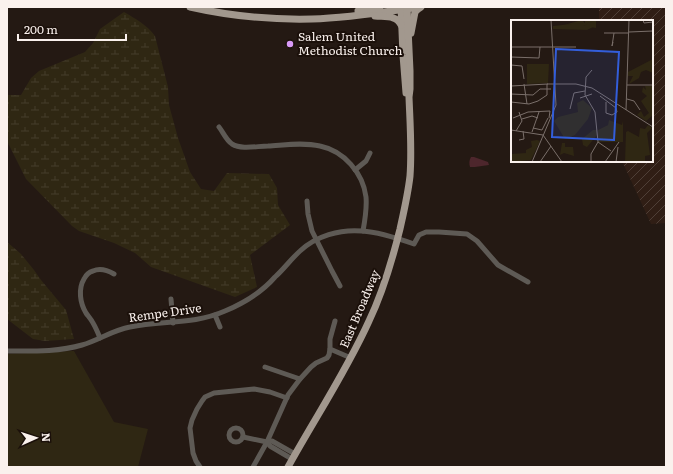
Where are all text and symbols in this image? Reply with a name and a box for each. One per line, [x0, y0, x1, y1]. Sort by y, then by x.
scale bar [18, 16, 126, 42]
text: 200 m [24, 20, 58, 38]
inset map [511, 20, 653, 162]
place label: Salem United Methodist Church [298, 27, 402, 59]
marker: Salem United Methodist Church [285, 39, 295, 49]
street label: East Broadway [334, 267, 384, 351]
street label: Rempe Drive [127, 298, 203, 326]
north arrow [16, 418, 56, 458]
text: N [39, 432, 55, 442]

